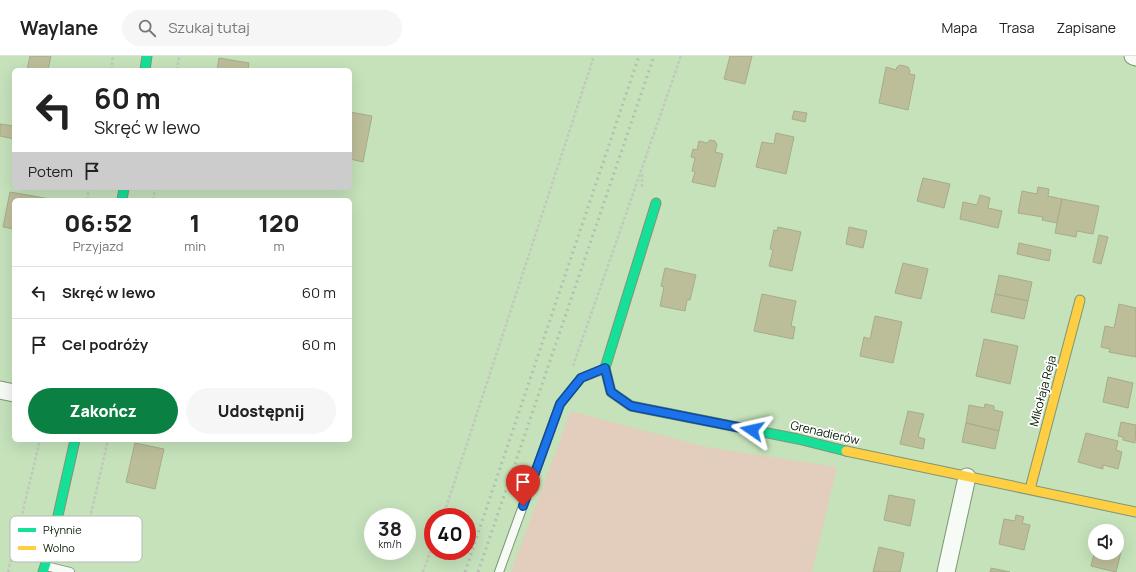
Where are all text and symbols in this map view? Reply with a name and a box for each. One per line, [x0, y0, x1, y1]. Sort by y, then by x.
search box [122, 10, 402, 46]
text: Waylane [20, 15, 98, 41]
icon: search [136, 17, 158, 39]
text: Szukaj tutaj [168, 17, 250, 38]
text: Mapa [942, 18, 977, 37]
text: Trasa [999, 18, 1034, 37]
text: Zapisane [1056, 18, 1116, 37]
text: 60 m [94, 79, 161, 117]
icon: left [28, 84, 80, 136]
text: Skręć w lewo [94, 115, 200, 139]
icon: arrive [81, 160, 103, 182]
text: Potem [28, 161, 73, 182]
text: 06:52 [64, 206, 132, 239]
text: 1 [190, 206, 201, 239]
text: 120 [258, 206, 300, 239]
text: Przyjazd [73, 237, 123, 255]
text: min [184, 237, 206, 255]
text: m [273, 237, 284, 255]
icon: left [28, 282, 50, 304]
text: Skręć w lewo [62, 282, 156, 303]
text: 60 m [302, 282, 336, 303]
icon: arrive [28, 334, 50, 356]
text: Cel podróży [62, 334, 148, 355]
text: 60 m [302, 334, 336, 355]
street label: Mikołaja Reja [1025, 353, 1060, 428]
button: Zakończ [28, 388, 178, 434]
button: Udostępnij [186, 388, 336, 434]
position arrow [731, 409, 773, 451]
street label: Grenadierów [789, 416, 861, 449]
pin [506, 465, 540, 506]
icon: arrive [512, 471, 534, 493]
speed limit sign: 40 [424, 508, 476, 560]
text: 38 [378, 515, 402, 542]
legend [10, 516, 142, 562]
text: Płynnie [43, 522, 82, 537]
map controls [1088, 524, 1124, 560]
button: sound [1088, 524, 1124, 560]
text: km/h [378, 537, 402, 551]
text: Wolno [43, 540, 75, 555]

